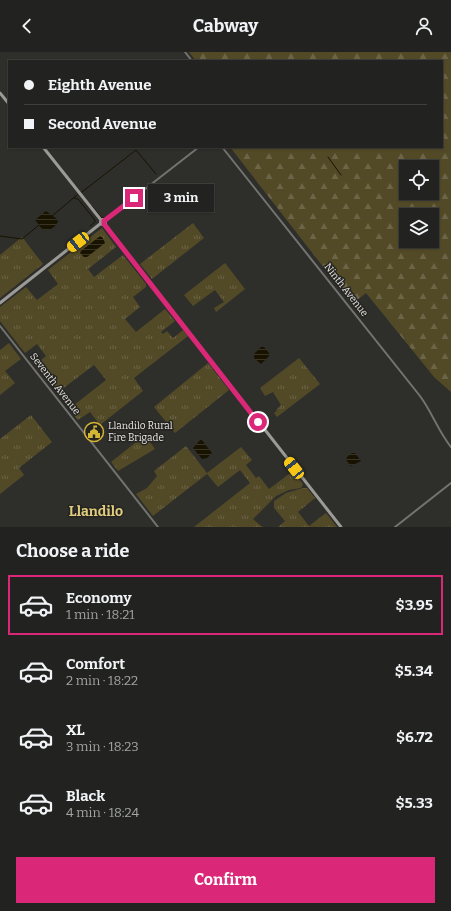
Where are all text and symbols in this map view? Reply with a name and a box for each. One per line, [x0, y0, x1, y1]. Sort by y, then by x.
icon: back [16, 15, 38, 37]
text: Cabway [193, 15, 258, 37]
icon: person [413, 15, 435, 37]
text: Eighth Avenue [48, 76, 152, 94]
text: Second Avenue [48, 115, 156, 133]
map controls [399, 160, 439, 248]
button: locate [399, 160, 439, 200]
callout: 3 min [148, 184, 214, 212]
route end [125, 189, 143, 207]
text: 3 min [164, 190, 198, 205]
button: layers [399, 208, 439, 248]
car [65, 230, 91, 254]
street label: Ninth Avenue [322, 261, 370, 319]
street label: Seventh Avenue [27, 351, 83, 417]
route start [249, 413, 267, 431]
place label: Llandilo Rural Fire Brigade [108, 420, 173, 444]
public building icon: Llandilo Rural Fire Brigade [83, 421, 105, 443]
car [282, 455, 306, 481]
district label: Llandilo [69, 503, 123, 520]
text: Choose a ride [16, 540, 129, 562]
icon: car [18, 587, 54, 623]
text: Economy [66, 589, 132, 607]
text: $3.95 [396, 596, 433, 614]
text: 1 min · 18:21 [66, 607, 135, 622]
icon: car [18, 653, 54, 689]
text: Comfort [66, 655, 125, 673]
text: $5.34 [395, 662, 433, 680]
text: 2 min · 18:22 [66, 673, 138, 688]
icon: car [18, 719, 54, 755]
text: XL [66, 721, 85, 739]
text: $6.72 [396, 728, 433, 746]
text: 3 min · 18:23 [66, 739, 139, 754]
icon: car [18, 785, 54, 821]
text: Black [66, 787, 105, 805]
text: $5.33 [395, 794, 433, 812]
text: 4 min · 18:24 [66, 805, 139, 820]
button: Confirm [16, 857, 435, 903]

